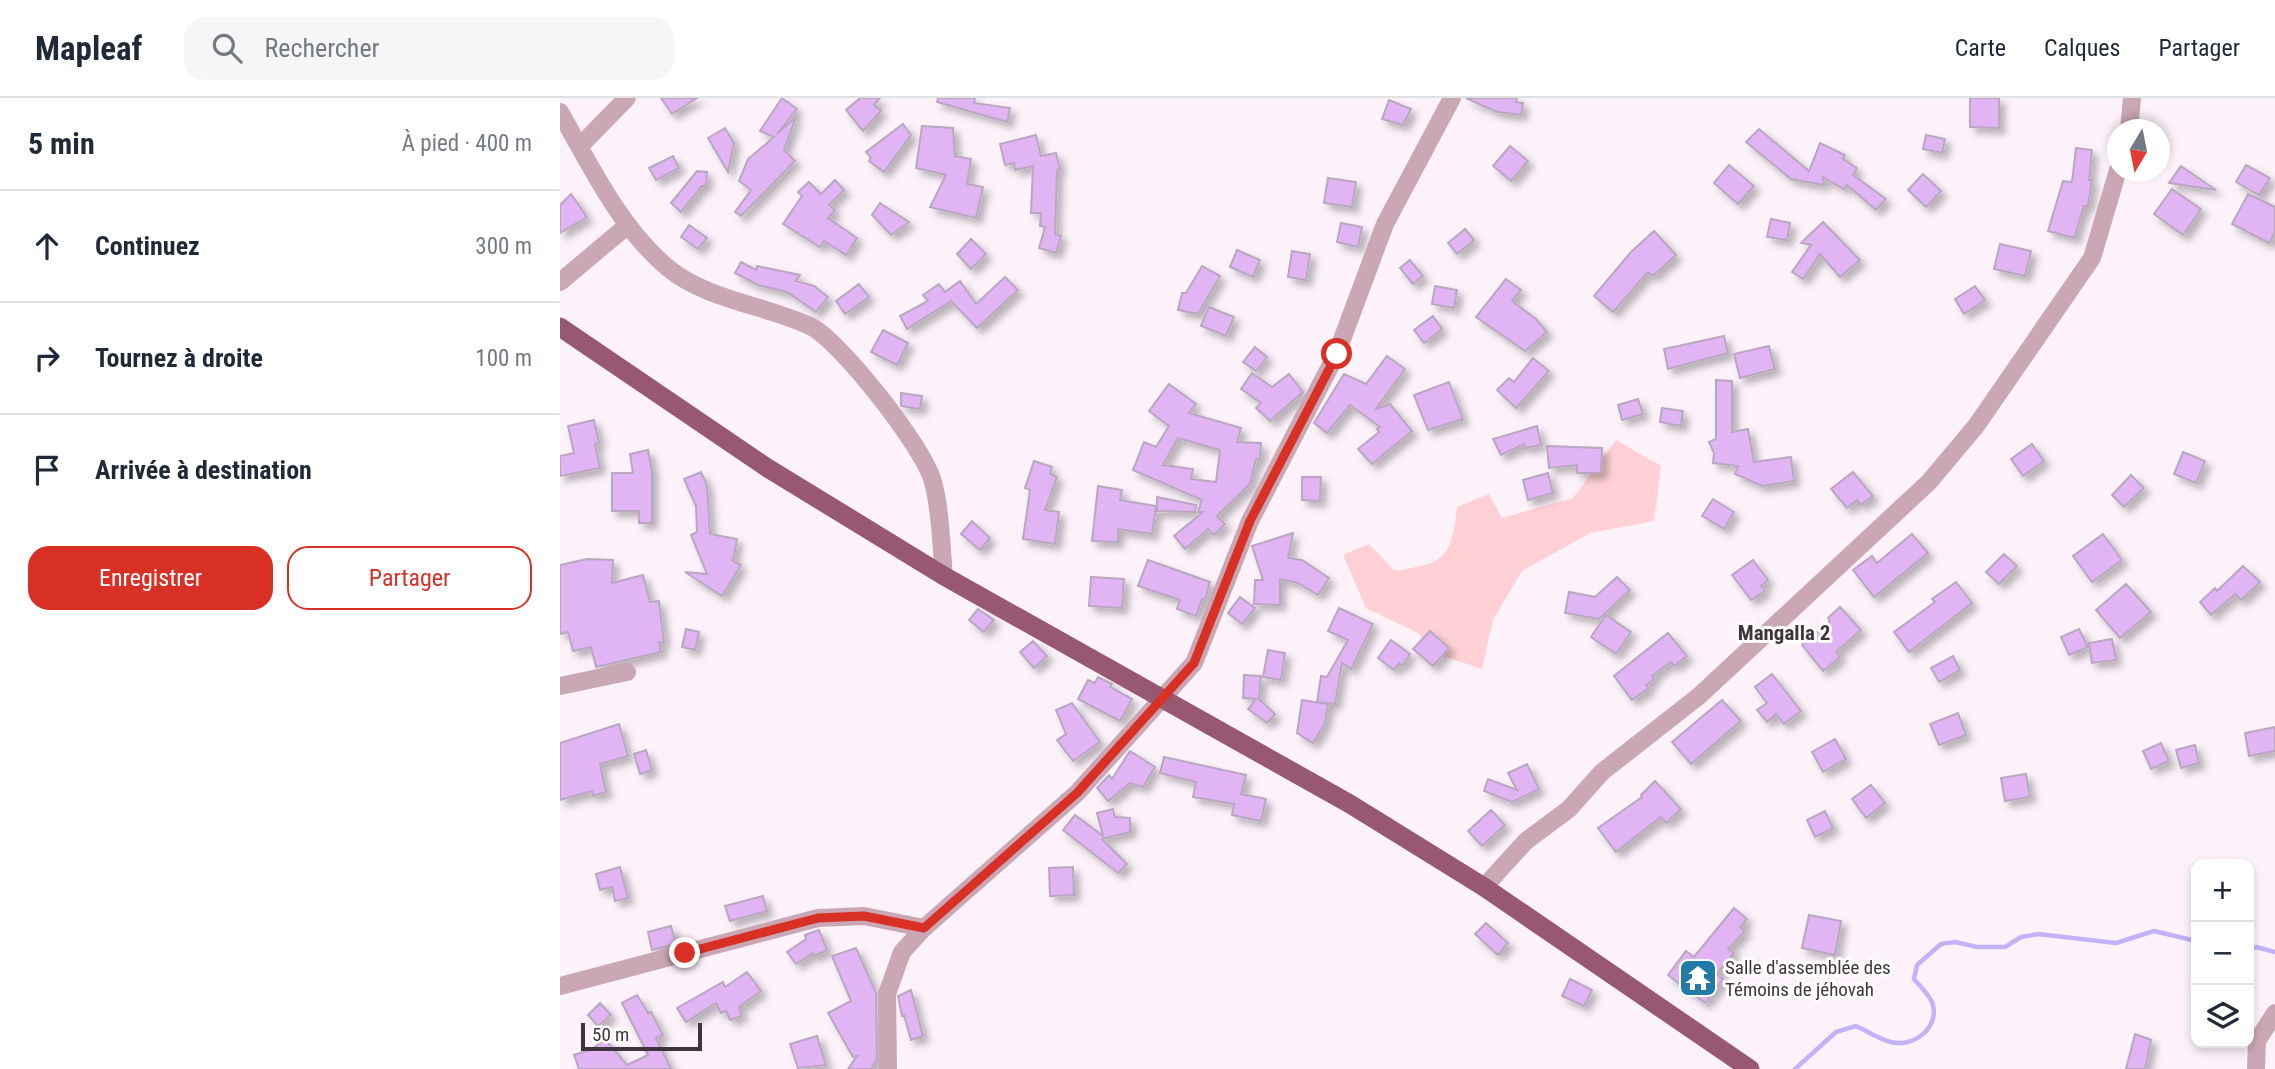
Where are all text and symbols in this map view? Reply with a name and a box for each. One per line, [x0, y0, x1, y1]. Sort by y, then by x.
search box [184, 17, 674, 80]
text: Mapleaf [35, 29, 142, 68]
icon: search [208, 29, 246, 67]
text: Rechercher [264, 33, 380, 63]
text: Carte [1955, 34, 2006, 62]
text: Calques [2044, 34, 2120, 62]
text: Partager [2158, 34, 2240, 62]
north arrow [2107, 119, 2170, 182]
text: 5 min [28, 126, 95, 161]
text: À pied · 400 m [402, 130, 532, 157]
icon: ahead [28, 227, 66, 265]
text: Continuez [95, 231, 200, 261]
text: 300 m [475, 233, 532, 260]
route start [1321, 338, 1352, 369]
icon: right [28, 339, 66, 377]
text: Tournez à droite [95, 343, 263, 373]
text: 100 m [475, 345, 532, 372]
icon: arrive [28, 451, 66, 489]
text: Arrivée à destination [95, 455, 312, 485]
button: Enregistrer [28, 546, 273, 610]
button: Partager [287, 546, 532, 610]
district label: Mangalla 2 [1738, 621, 1830, 645]
map controls [2191, 859, 2254, 1048]
button: + [2191, 859, 2254, 922]
button: − [2191, 922, 2254, 985]
route end [669, 937, 700, 968]
place label: Salle d'assemblée des Témoins de jéhovah [1725, 956, 1891, 1001]
temple icon: Salle d'assemblée des Témoins de jéhovah [1677, 957, 1719, 999]
button: layers [2191, 985, 2254, 1048]
scale bar [581, 1020, 702, 1052]
text: 50 m [592, 1023, 629, 1046]

